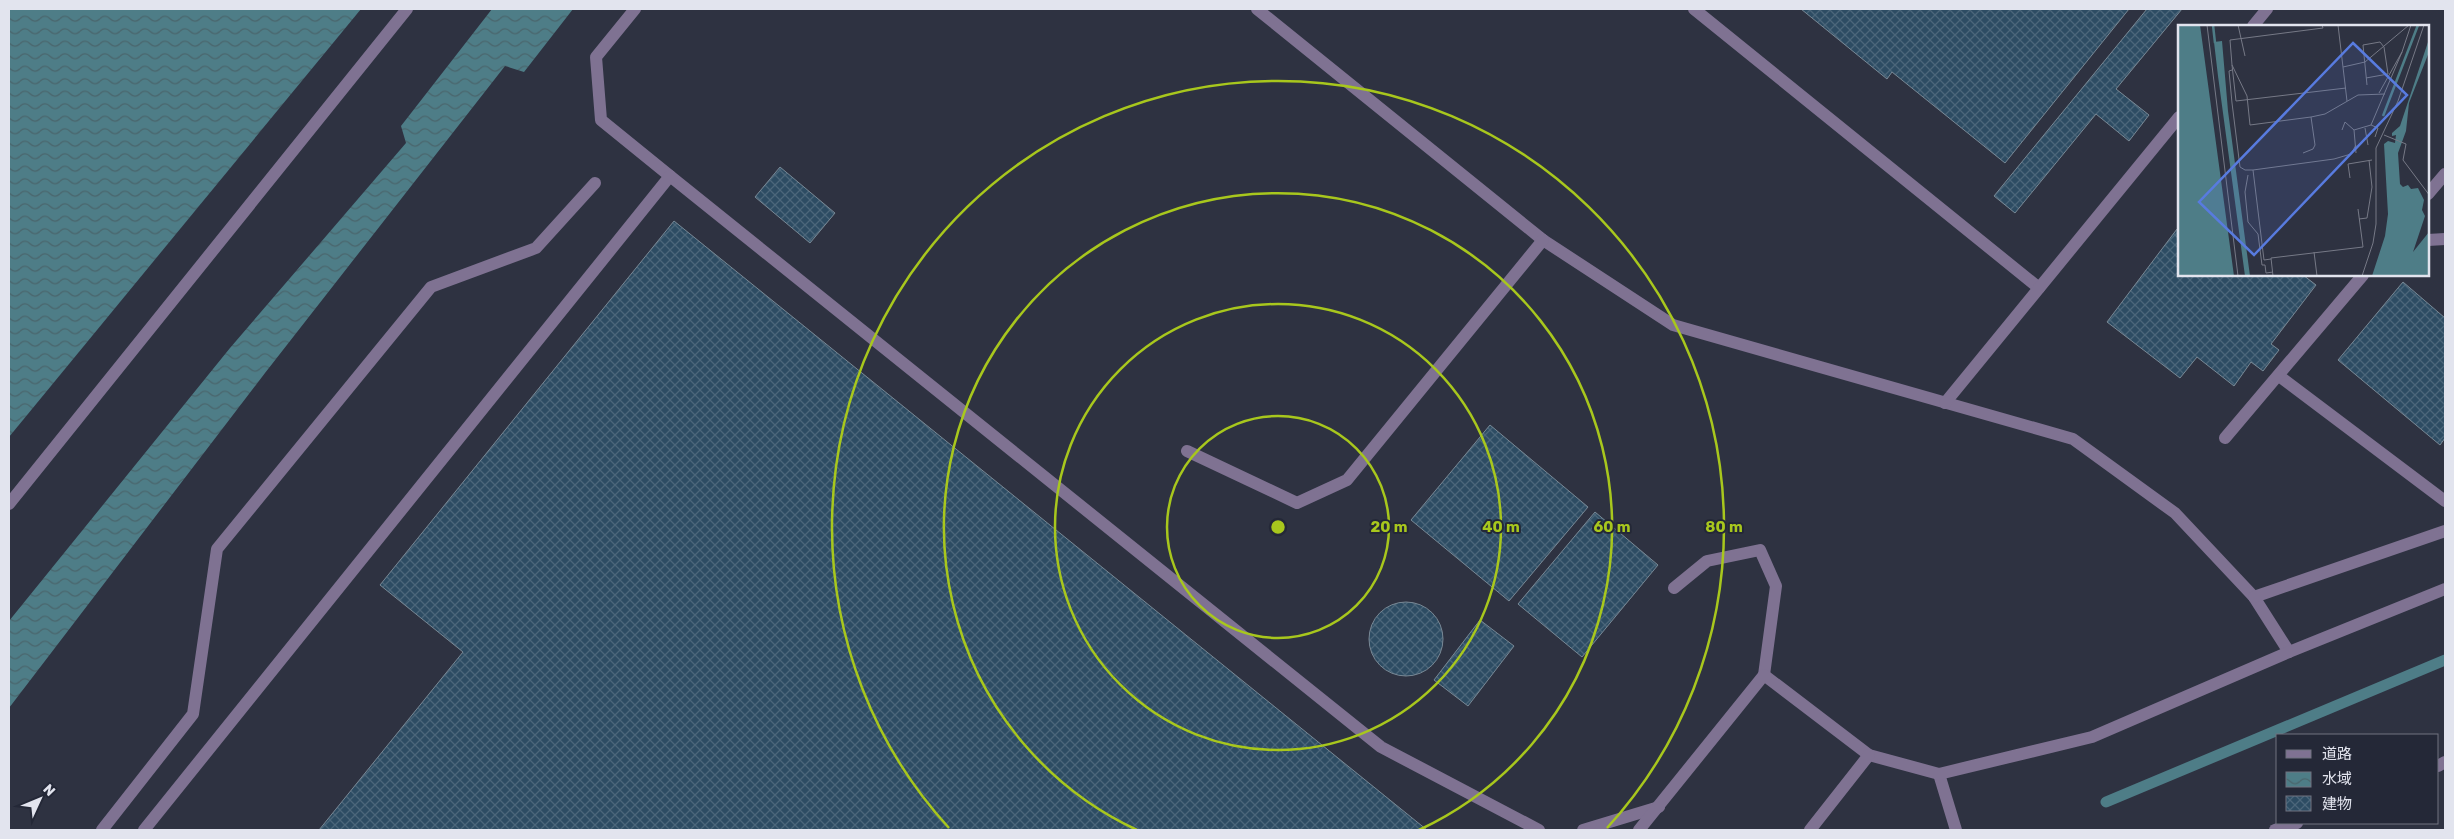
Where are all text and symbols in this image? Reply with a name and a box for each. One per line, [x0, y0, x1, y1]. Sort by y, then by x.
inset map [2178, 25, 2429, 276]
centre of rings [1269, 518, 1287, 536]
text: 20 m [1371, 518, 1407, 536]
text: 40 m [1482, 518, 1520, 536]
text: 60 m [1594, 518, 1630, 536]
text: 80 m [1705, 518, 1743, 536]
legend [2276, 734, 2439, 824]
text: 道路 [2322, 745, 2352, 763]
text: 水域 [2322, 770, 2352, 788]
north arrow [15, 774, 65, 824]
text: N [39, 781, 59, 800]
text: 建物 [2322, 795, 2352, 813]

